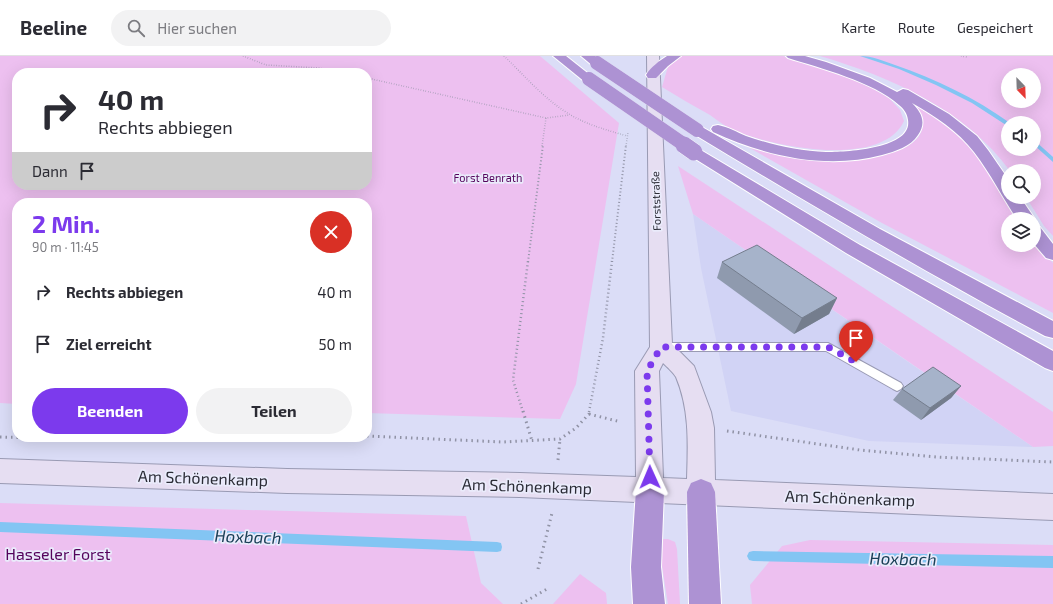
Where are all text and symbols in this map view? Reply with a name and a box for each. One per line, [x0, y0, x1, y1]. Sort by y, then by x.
search box [111, 10, 391, 46]
text: Beeline [20, 16, 87, 39]
icon: search [125, 17, 147, 39]
text: Hier suchen [157, 19, 237, 37]
text: Karte [841, 19, 876, 36]
text: Route [898, 19, 935, 36]
text: Gespeichert [957, 19, 1033, 36]
north arrow [1001, 68, 1041, 108]
map controls [1001, 68, 1041, 252]
text: 40 m [98, 82, 164, 116]
icon: right [32, 84, 84, 136]
text: Rechts abbiegen [98, 116, 233, 138]
button: sound [1001, 116, 1041, 156]
icon: arrive [76, 160, 98, 182]
text: Dann [32, 162, 68, 180]
button: search [1001, 164, 1041, 204]
park label: Forst Benrath [454, 171, 522, 184]
street label: Forststraße [648, 171, 663, 231]
text: 2 Min. [32, 209, 100, 238]
button: close [310, 211, 352, 253]
button: layers [1001, 212, 1041, 252]
text: 90 m · 11:45 [32, 239, 99, 255]
icon: right [32, 281, 54, 303]
text: Rechts abbiegen [66, 283, 183, 301]
text: 40 m [317, 283, 352, 301]
pin [839, 321, 873, 362]
icon: arrive [845, 327, 867, 349]
icon: arrive [32, 333, 54, 355]
text: Ziel erreicht [66, 335, 152, 353]
text: 50 m [318, 335, 352, 353]
button: Beenden [32, 388, 188, 434]
button: Teilen [196, 388, 352, 434]
position arrow [629, 456, 671, 498]
street label: Am Schönenkamp [138, 466, 268, 489]
street label: Am Schönenkamp [462, 474, 592, 497]
street label: Am Schönenkamp [785, 486, 915, 509]
water label: Hoxbach [214, 525, 282, 547]
park label: Hasseler Forst [5, 544, 111, 563]
water label: Hoxbach [869, 547, 937, 569]

